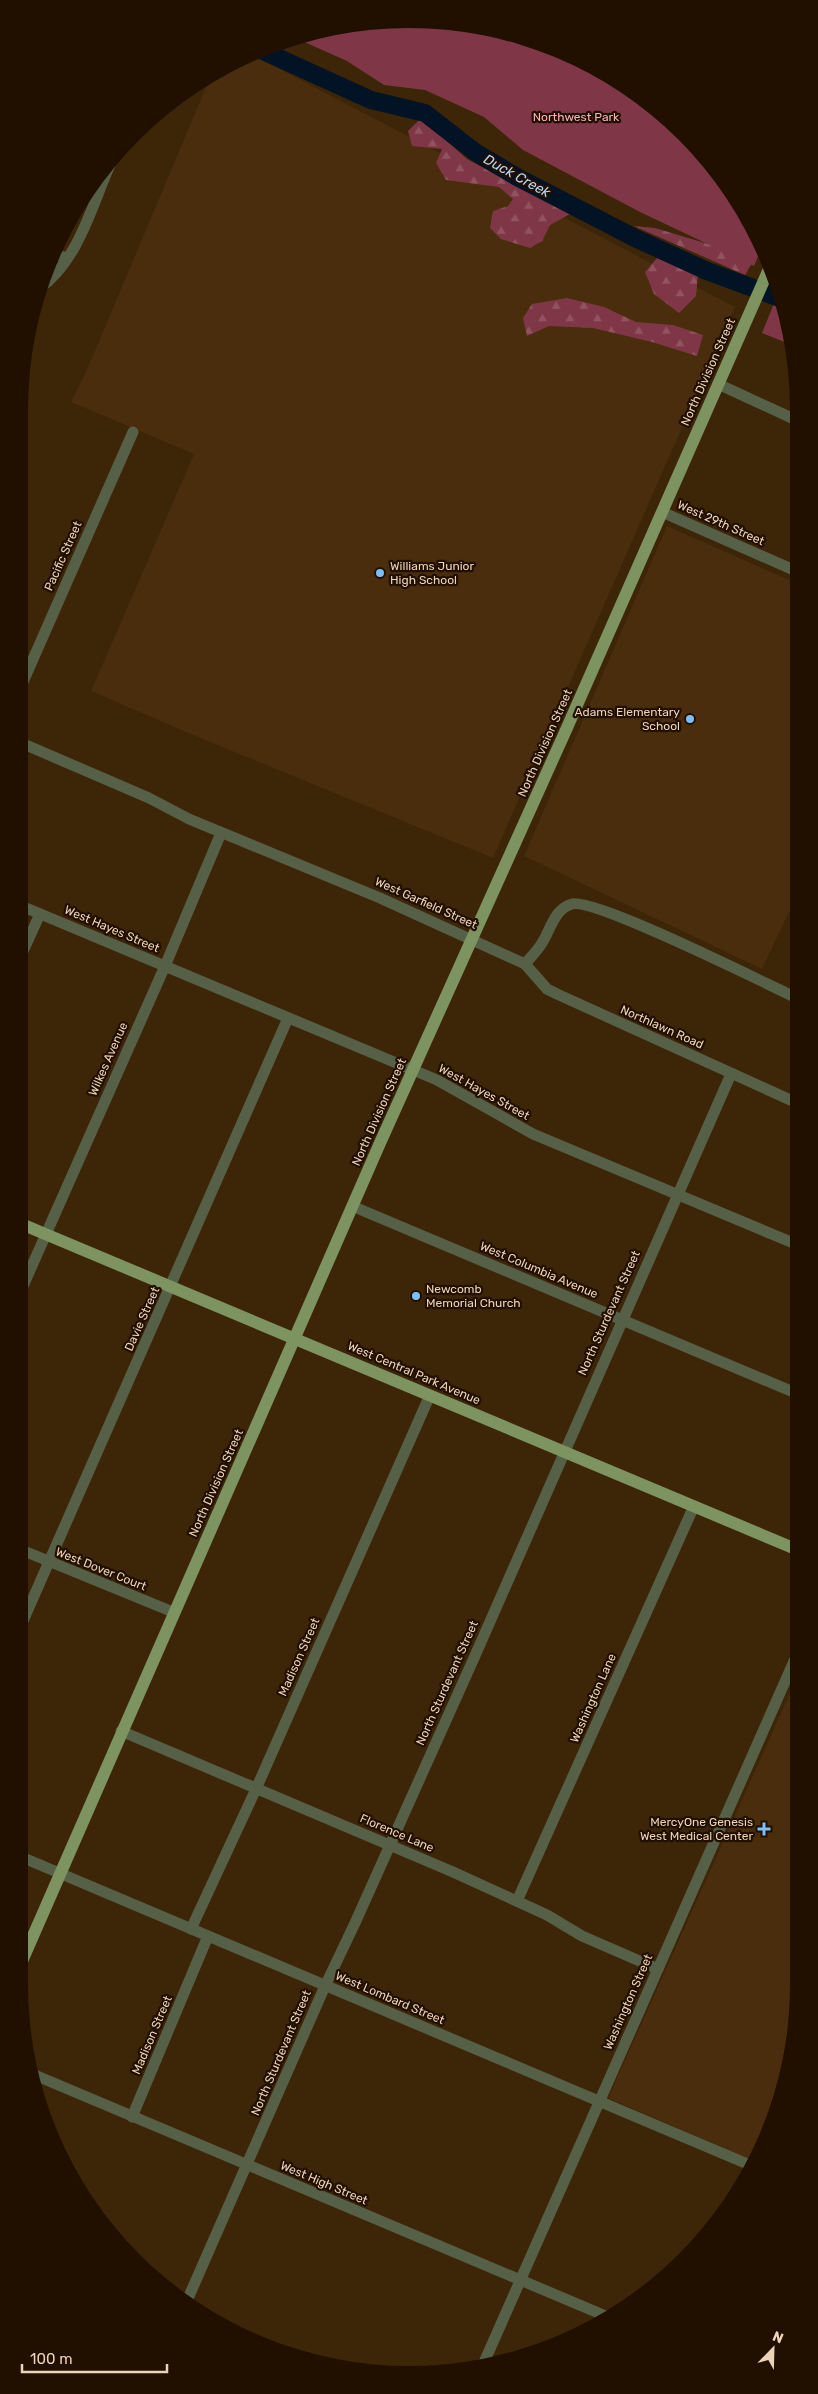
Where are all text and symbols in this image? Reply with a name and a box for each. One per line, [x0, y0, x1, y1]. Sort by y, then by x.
park label: Northwest Park [533, 110, 620, 124]
water label: Duck Creek [481, 151, 554, 202]
street label: North Division Street [678, 316, 738, 428]
street label: West 29th Street [675, 498, 767, 549]
street label: Pacific Street [41, 519, 85, 593]
place label: Williams Junior High School [390, 559, 474, 587]
marker: Williams Junior High School [374, 567, 386, 579]
street label: North Division Street [515, 687, 575, 799]
place label: Adams Elementary School [575, 705, 680, 733]
marker: Adams Elementary School [684, 713, 696, 725]
street label: West Garfield Street [373, 874, 479, 932]
street label: West Hayes Street [62, 903, 162, 955]
street label: Northlawn Road [618, 1002, 706, 1052]
street label: Wilkes Avenue [86, 1020, 131, 1098]
street label: North Division Street [349, 1056, 409, 1168]
street label: West Hayes Street [436, 1061, 532, 1123]
street label: West Columbia Avenue [478, 1239, 600, 1301]
street label: North Sturdevant Street [575, 1248, 643, 1377]
place label: Newcomb Memorial Church [426, 1282, 521, 1310]
street label: Davie Street [122, 1285, 162, 1353]
marker: Newcomb Memorial Church [410, 1290, 422, 1302]
street label: West Central Park Avenue [346, 1339, 483, 1407]
street label: North Division Street [186, 1427, 246, 1539]
street label: West Dover Court [54, 1544, 149, 1594]
street label: Madison Street [275, 1615, 323, 1698]
street label: North Sturdevant Street [413, 1618, 481, 1747]
street label: Washington Lane [567, 1651, 619, 1745]
street label: Florence Lane [358, 1811, 436, 1855]
place label: MercyOne Genesis West Medical Center [640, 1815, 753, 1843]
marker: MercyOne Genesis West Medical Center [757, 1822, 771, 1836]
street label: Washington Street [601, 1952, 656, 2052]
street label: West Lombard Street [333, 1969, 447, 2027]
street label: North Sturdevant Street [248, 1988, 314, 2118]
street label: Madison Street [129, 1993, 175, 2076]
street label: West High Street [278, 2158, 370, 2208]
north arrow [748, 2324, 798, 2374]
text: N [770, 2328, 786, 2347]
scale bar [22, 2342, 168, 2374]
text: 100 m [30, 2350, 72, 2368]

